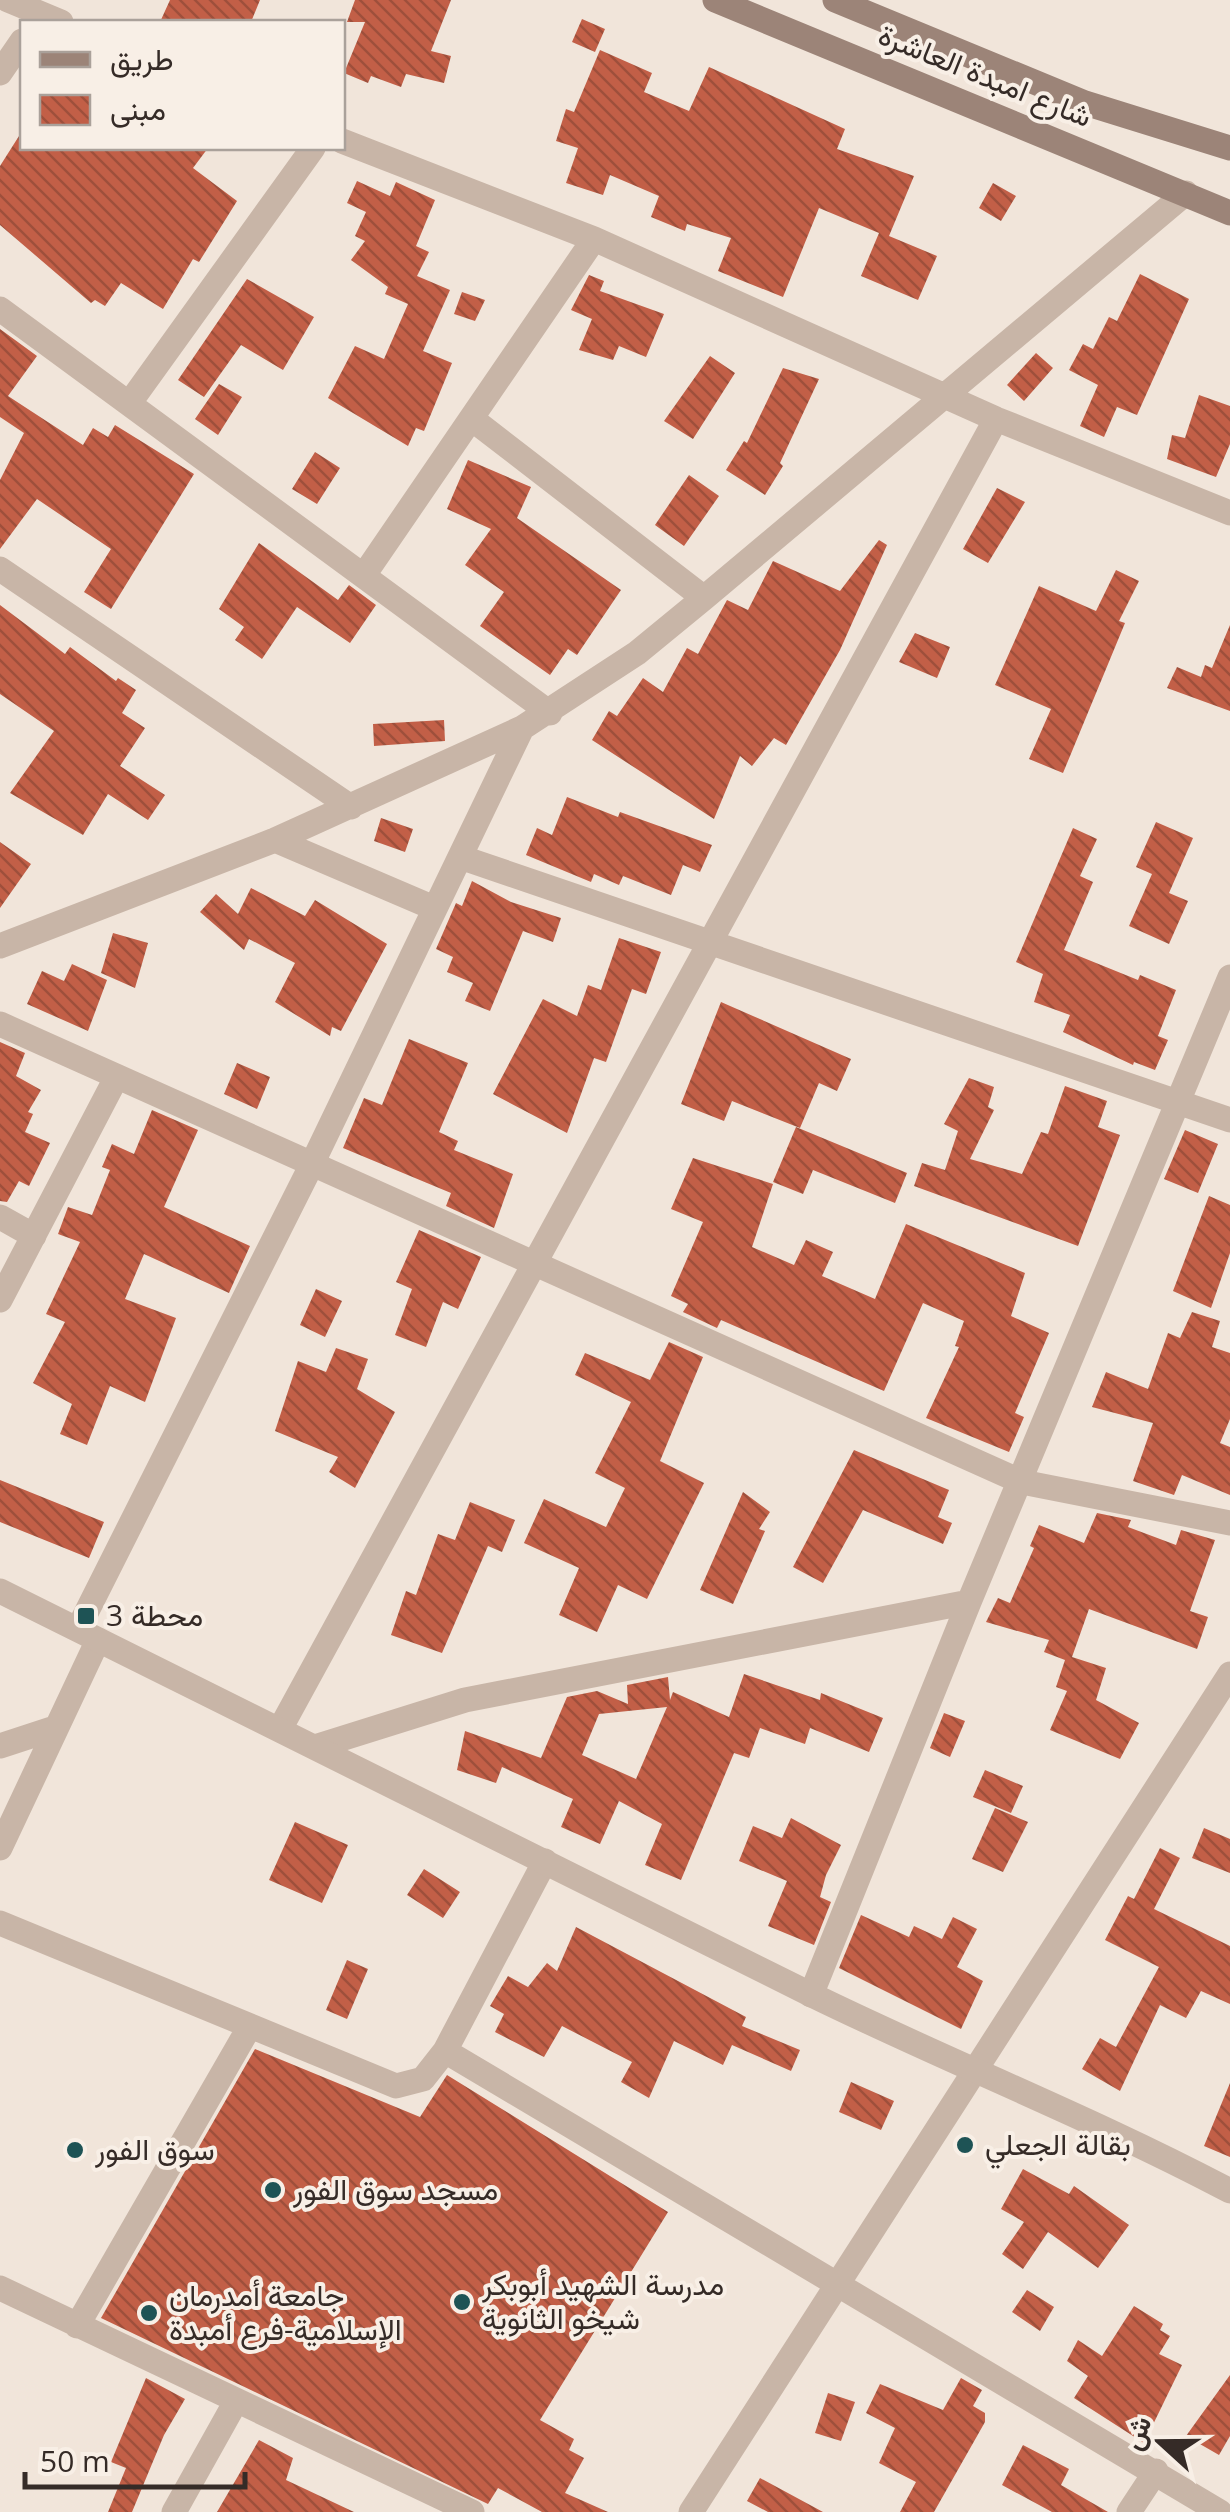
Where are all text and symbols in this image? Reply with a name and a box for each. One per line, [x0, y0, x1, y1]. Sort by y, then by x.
street label: شارع امبدة العاشرة [872, 13, 1098, 137]
legend [20, 20, 345, 150]
text: طريق [110, 38, 174, 79]
text: مبنى [110, 88, 166, 129]
place label: محطة 3 [106, 1594, 203, 1635]
marker: محطة 3 [75, 1605, 97, 1627]
place label: بقالة الجعلي [985, 2123, 1131, 2169]
place label: سوق الفور [94, 2128, 215, 2169]
marker: بقالة الجعلي [954, 2134, 976, 2156]
marker: سوق الفور [64, 2139, 86, 2161]
place label: مسجد سوق الفور [292, 2168, 498, 2209]
marker: مسجد سوق الفور [262, 2179, 284, 2201]
place label: مدرسة الشهيد أبوبكر شيخو الثانوية [481, 2263, 724, 2338]
place label: جامعة أمدرمان الإسلامية-فرع أمبدة [169, 2274, 402, 2350]
marker: مدرسة الشهيد أبوبكر شيخو الثانوية [451, 2291, 473, 2313]
marker: جامعة أمدرمان الإسلامية-فرع أمبدة [138, 2302, 160, 2324]
north arrow [1110, 2392, 1210, 2492]
text: ش [1112, 2410, 1159, 2455]
scale bar [25, 2427, 245, 2489]
text: 50 m [40, 2440, 110, 2481]

